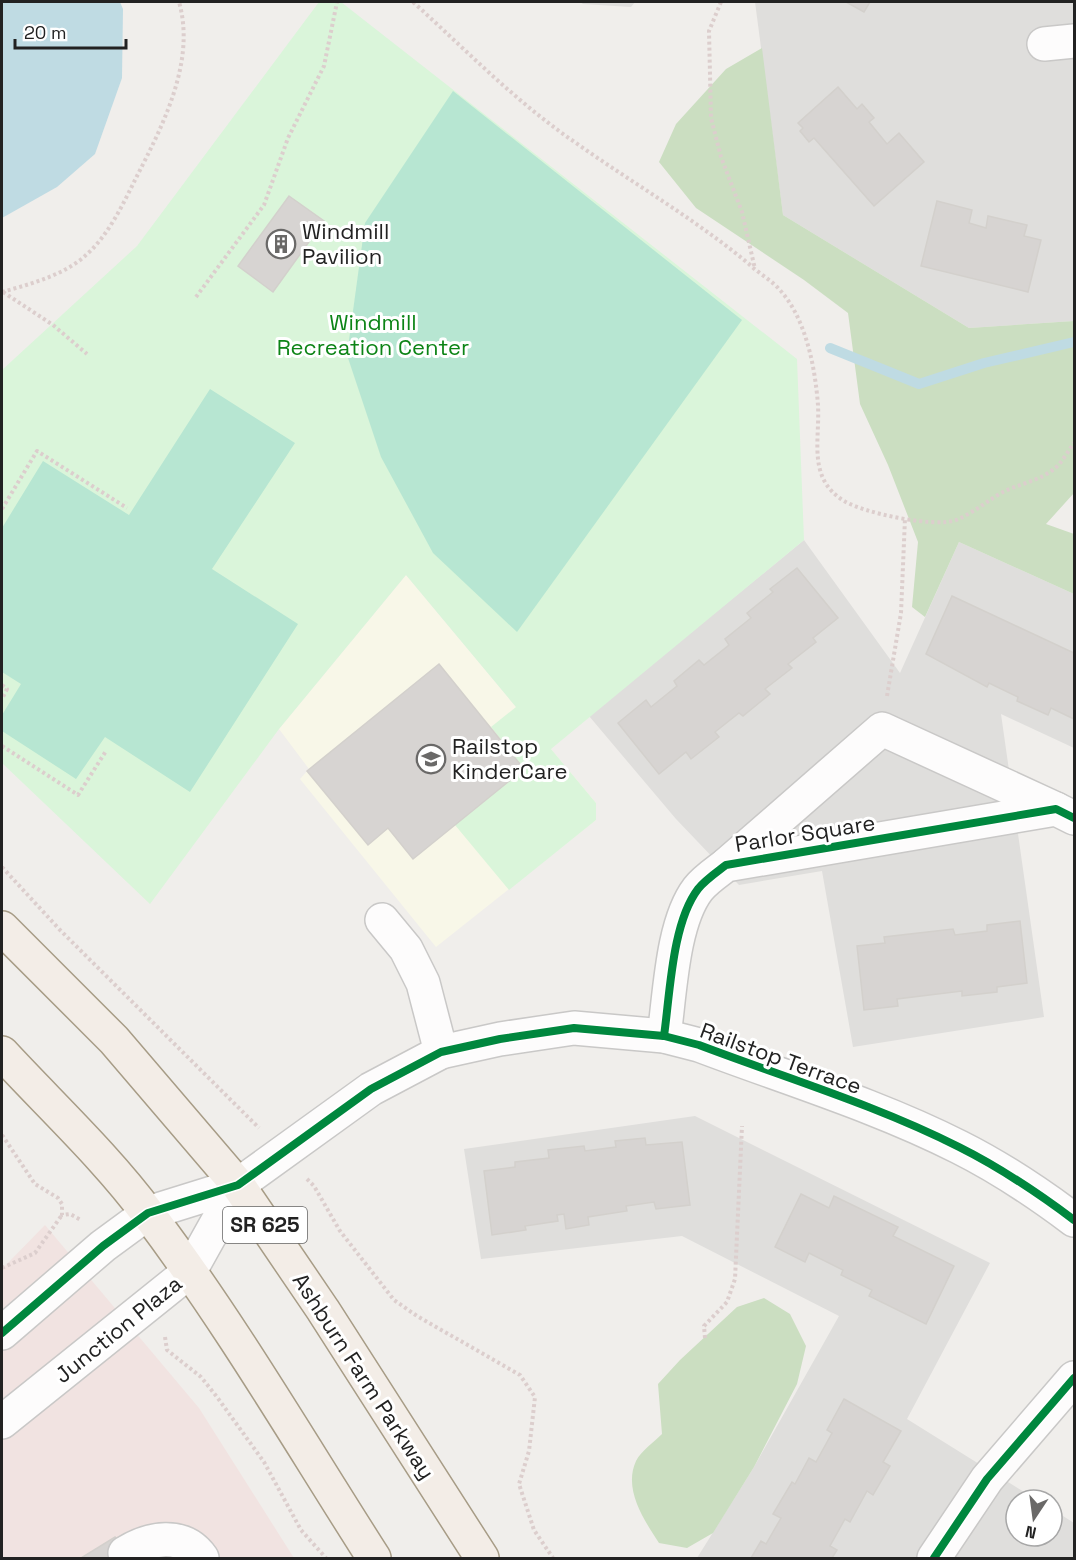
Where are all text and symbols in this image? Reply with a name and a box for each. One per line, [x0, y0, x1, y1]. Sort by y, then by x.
scale bar [15, 12, 126, 50]
text: 20 m [24, 21, 67, 44]
place label: Windmill Pavilion [302, 217, 389, 270]
building icon: Windmill Pavilion [265, 228, 297, 260]
park label: Windmill Recreation Center [277, 308, 469, 361]
place label: Railstop KinderCare [452, 732, 567, 785]
school or university icon: Railstop KinderCare [415, 743, 447, 775]
street label: Parlor Square [733, 808, 877, 858]
street label: Railstop Terrace [696, 1016, 866, 1100]
road number: SR 625 [223, 1207, 307, 1243]
street label: Ashburn Farm Parkway [287, 1268, 441, 1484]
street label: Junction Plaza [49, 1269, 188, 1389]
north arrow [1004, 1488, 1064, 1548]
text: N [1023, 1521, 1038, 1544]

